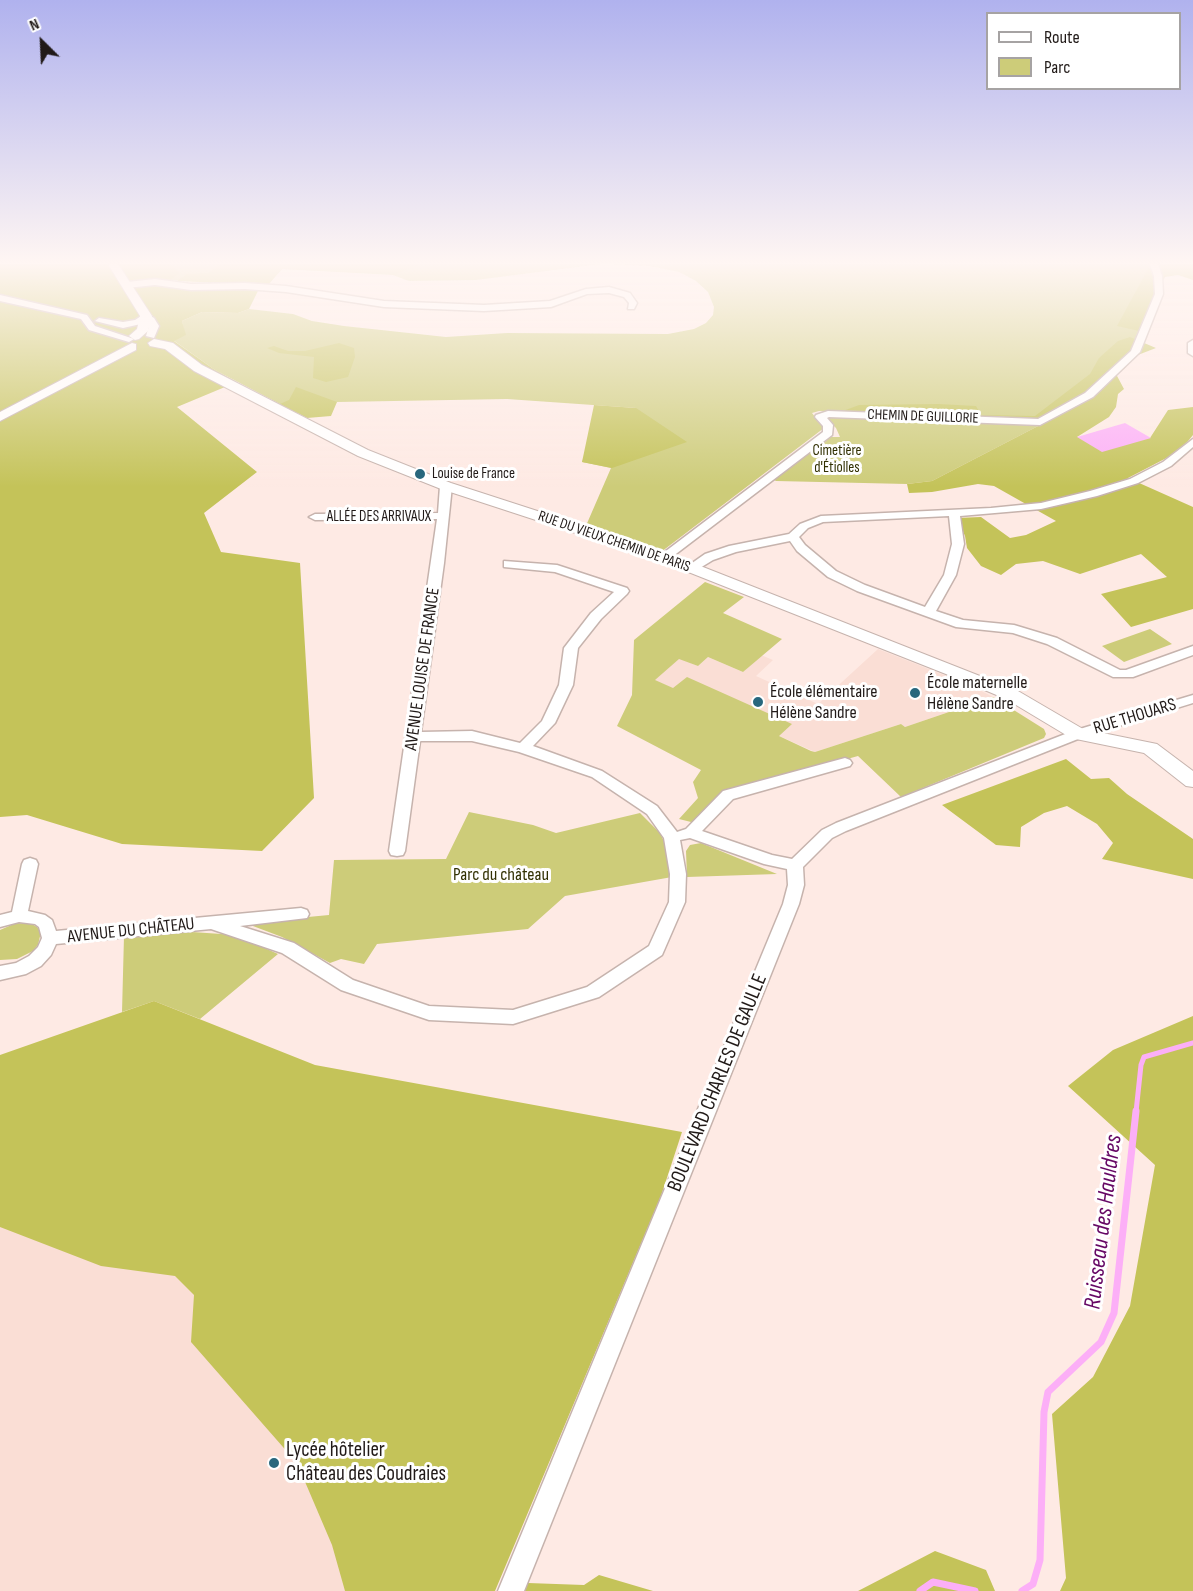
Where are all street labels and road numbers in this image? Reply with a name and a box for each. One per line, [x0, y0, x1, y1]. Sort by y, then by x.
street label: CHEMIN DE GUILLORIE [867, 406, 979, 428]
street label: RUE DU VIEUX CHEMIN DE PARIS [535, 507, 693, 577]
street label: ALLÉE DES ARRIVAUX [327, 508, 431, 526]
street label: AVENUE LOUISE DE FRANCE [401, 586, 445, 752]
street label: RUE THOUARS [1091, 694, 1179, 740]
street label: AVENUE DU CHÂTEAU [66, 914, 196, 948]
street label: BOULEVARD CHARLES DE GAULLE [663, 971, 773, 1195]

